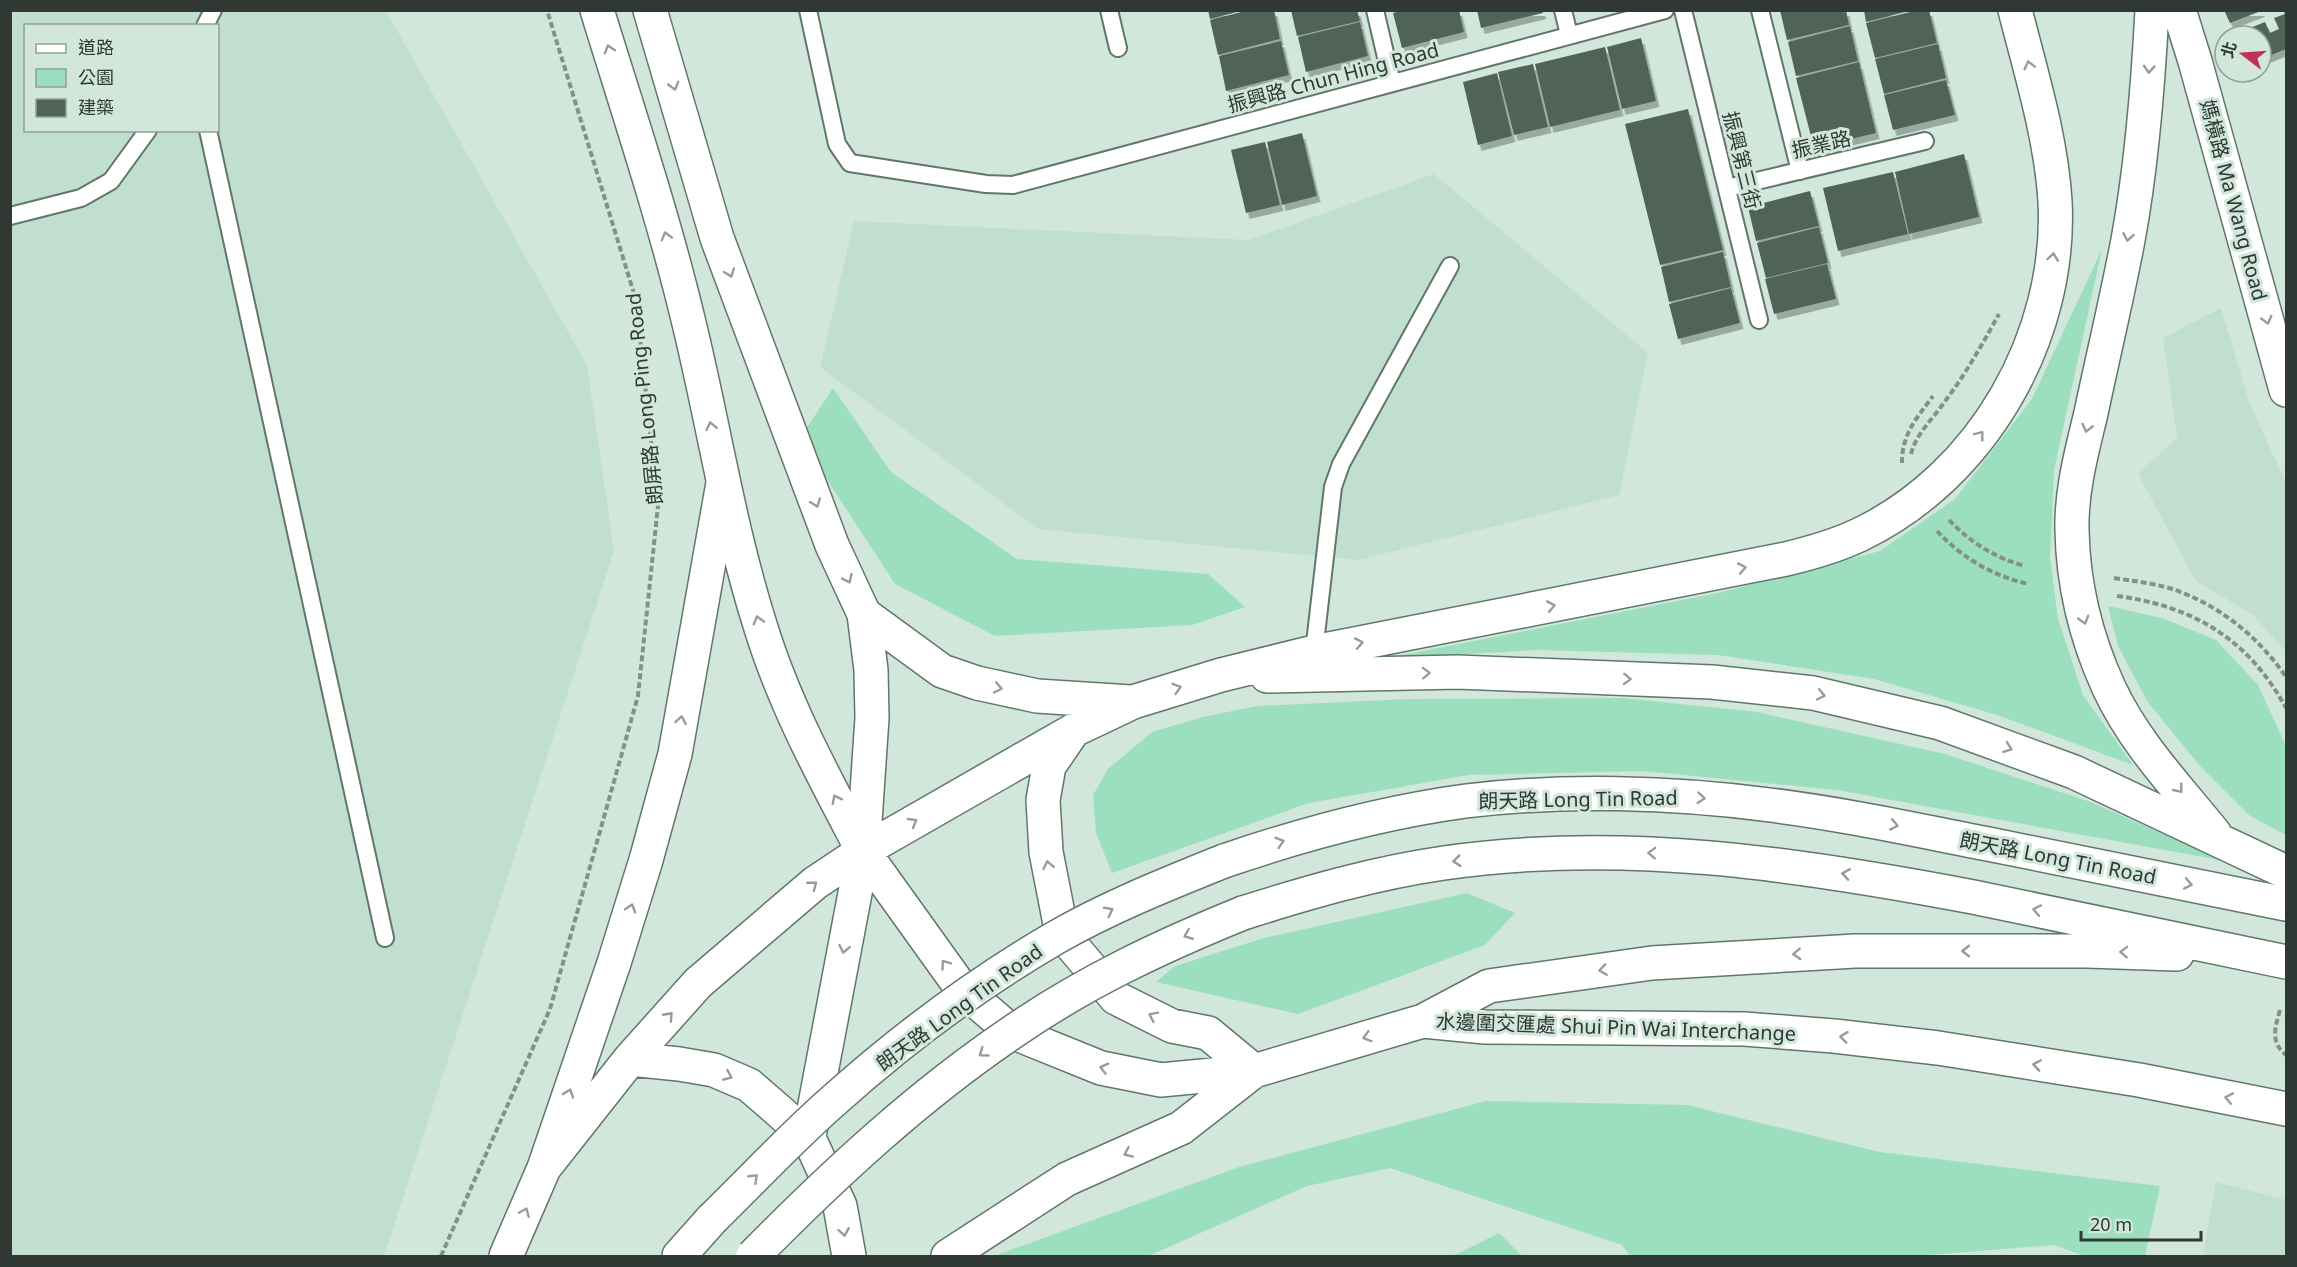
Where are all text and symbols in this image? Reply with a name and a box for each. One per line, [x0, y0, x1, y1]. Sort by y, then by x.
legend [24, 24, 219, 132]
north arrow [2213, 24, 2273, 84]
text: 道路 [78, 35, 114, 59]
street label: 振興路 Chun Hing Road [1224, 36, 1442, 118]
text: 北 [2216, 39, 2242, 60]
one-way arrow [604, 44, 616, 55]
one-way arrow [2023, 60, 2036, 70]
one-way arrow [2143, 64, 2156, 73]
text: 公園 [78, 65, 114, 89]
one-way arrow [666, 81, 679, 91]
text: 建築 [78, 95, 114, 119]
street label: 媽橫路 Ma Wang Road [2194, 96, 2274, 304]
street label: 振興第三街 [1717, 108, 1767, 212]
street label: 振業路 [1789, 124, 1853, 164]
one-way arrow [661, 231, 673, 242]
one-way arrow [2122, 232, 2135, 242]
one-way arrow [2047, 252, 2059, 261]
one-way arrow [723, 267, 736, 278]
street label: 朗屏路 Long Ping Road [619, 292, 669, 506]
one-way arrow [2260, 314, 2272, 325]
one-way arrow [705, 421, 718, 431]
one-way arrow [2082, 423, 2095, 433]
one-way arrow [1973, 430, 1984, 441]
one-way arrow [809, 497, 821, 508]
one-way arrow [1737, 562, 1747, 575]
one-way arrow [840, 573, 852, 584]
one-way arrow [1545, 600, 1555, 613]
one-way arrow [753, 615, 766, 625]
one-way arrow [2077, 615, 2090, 625]
one-way arrow [1354, 637, 1364, 650]
one-way arrow [1421, 667, 1430, 679]
one-way arrow [1622, 673, 1631, 686]
one-way arrow [993, 681, 1003, 694]
one-way arrow [1171, 683, 1182, 695]
one-way arrow [1816, 688, 1826, 701]
one-way arrow [674, 715, 687, 725]
one-way arrow [2003, 740, 2013, 753]
one-way arrow [2171, 782, 2182, 793]
street label: 朗天路 Long Tin Road [1478, 784, 1678, 814]
one-way arrow [1696, 791, 1705, 804]
one-way arrow [831, 794, 843, 805]
one-way arrow [907, 817, 918, 829]
one-way arrow [1888, 818, 1898, 831]
street label: 朗天路 Long Tin Road [1957, 826, 2159, 890]
one-way arrow [1274, 837, 1285, 849]
one-way arrow [1647, 847, 1656, 860]
one-way arrow [1453, 854, 1462, 867]
one-way arrow [1042, 860, 1055, 870]
one-way arrow [1841, 868, 1851, 881]
one-way arrow [2183, 877, 2193, 890]
one-way arrow [807, 882, 818, 893]
one-way arrow [624, 903, 636, 914]
one-way arrow [2032, 904, 2042, 917]
one-way arrow [1103, 906, 1114, 918]
one-way arrow [1184, 928, 1195, 940]
street label: 朗天路 Long Tin Road [870, 937, 1048, 1077]
one-way arrow [838, 944, 851, 954]
one-way arrow [1961, 945, 1970, 957]
one-way arrow [2119, 946, 2128, 959]
one-way arrow [1792, 948, 1801, 961]
one-way arrow [941, 960, 952, 971]
one-way arrow [1598, 963, 1607, 975]
street label: 水邊圍交匯處 Shui Pin Wai Interchange [1435, 1007, 1797, 1047]
one-way arrow [662, 1012, 673, 1023]
one-way arrow [1148, 1012, 1159, 1024]
one-way arrow [1362, 1030, 1373, 1042]
one-way arrow [1839, 1031, 1848, 1044]
one-way arrow [979, 1046, 990, 1057]
one-way arrow [2032, 1059, 2042, 1072]
one-way arrow [1099, 1062, 1109, 1075]
one-way arrow [722, 1069, 733, 1081]
one-way arrow [562, 1088, 575, 1099]
one-way arrow [2224, 1092, 2234, 1105]
one-way arrow [1124, 1146, 1135, 1158]
one-way arrow [747, 1174, 757, 1185]
scale bar [2081, 1204, 2201, 1242]
one-way arrow [518, 1208, 530, 1219]
text: 20 m [2090, 1212, 2132, 1236]
one-way arrow [837, 1226, 850, 1236]

